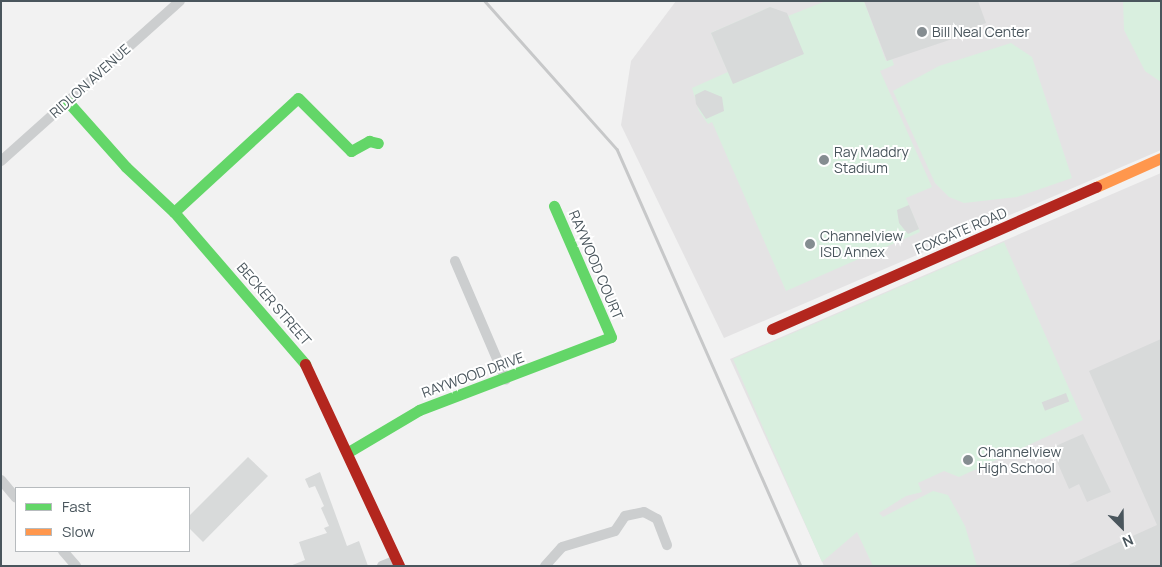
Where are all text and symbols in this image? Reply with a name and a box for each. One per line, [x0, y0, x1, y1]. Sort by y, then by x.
place label: Bill Neal Center [932, 24, 1030, 40]
marker: Bill Neal Center [916, 26, 928, 38]
street label: RIDLON AVENUE [46, 40, 134, 122]
place label: Ray Maddry Stadium [834, 144, 909, 176]
marker: Ray Maddry Stadium [818, 154, 830, 166]
street label: FOXGATE ROAD [913, 204, 1009, 258]
street label: RAYWOOD COURT [565, 208, 627, 322]
place label: Channelview ISD Annex [820, 228, 903, 260]
marker: Channelview ISD Annex [804, 238, 816, 250]
street label: BECKER STREET [233, 259, 315, 349]
street label: RAYWOOD DRIVE [419, 349, 527, 401]
place label: Channelview High School [978, 444, 1061, 477]
marker: Channelview High School [962, 454, 974, 466]
legend [15, 487, 190, 552]
text: Fast [62, 496, 91, 517]
north arrow [1097, 502, 1147, 552]
text: Slow [62, 521, 95, 542]
text: N [1120, 531, 1136, 552]

